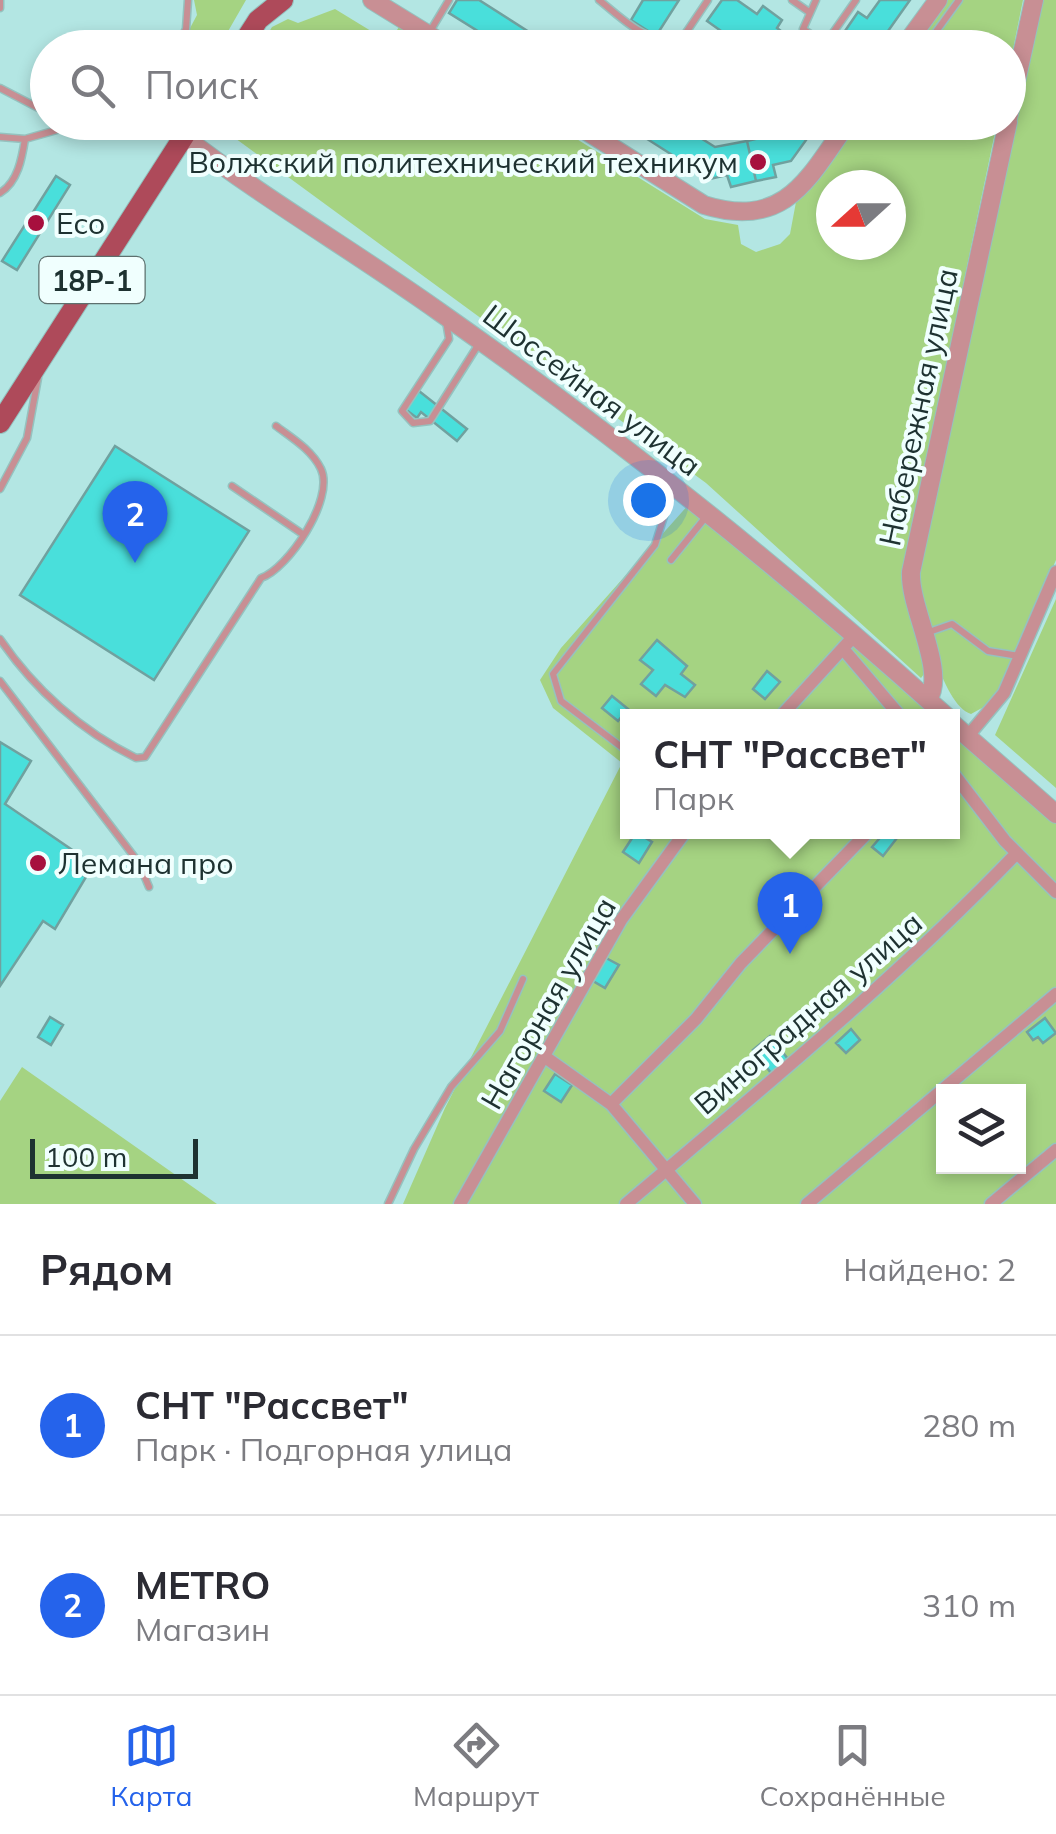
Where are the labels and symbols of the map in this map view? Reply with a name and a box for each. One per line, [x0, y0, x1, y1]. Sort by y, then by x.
place label: Волжский политехнический техникум [188, 143, 738, 181]
marker: Волжский политехнический техникум [747, 151, 769, 173]
north arrow [816, 170, 906, 260]
place label: Eco [56, 204, 105, 242]
marker: Eco [25, 212, 47, 234]
road number: 18Р-1 [39, 257, 144, 303]
street label: Набережная улица [870, 265, 966, 549]
street label: Шоссейная улица [476, 296, 708, 484]
your location [623, 475, 674, 526]
pin: 2 [102, 480, 168, 563]
place label: Лемана про [58, 844, 234, 882]
marker: Лемана про [27, 852, 49, 874]
pin: 1 [758, 872, 822, 954]
street label: Нагорная улица [472, 890, 624, 1116]
street label: Виноградная улица [686, 904, 930, 1122]
scale bar [30, 1134, 198, 1178]

